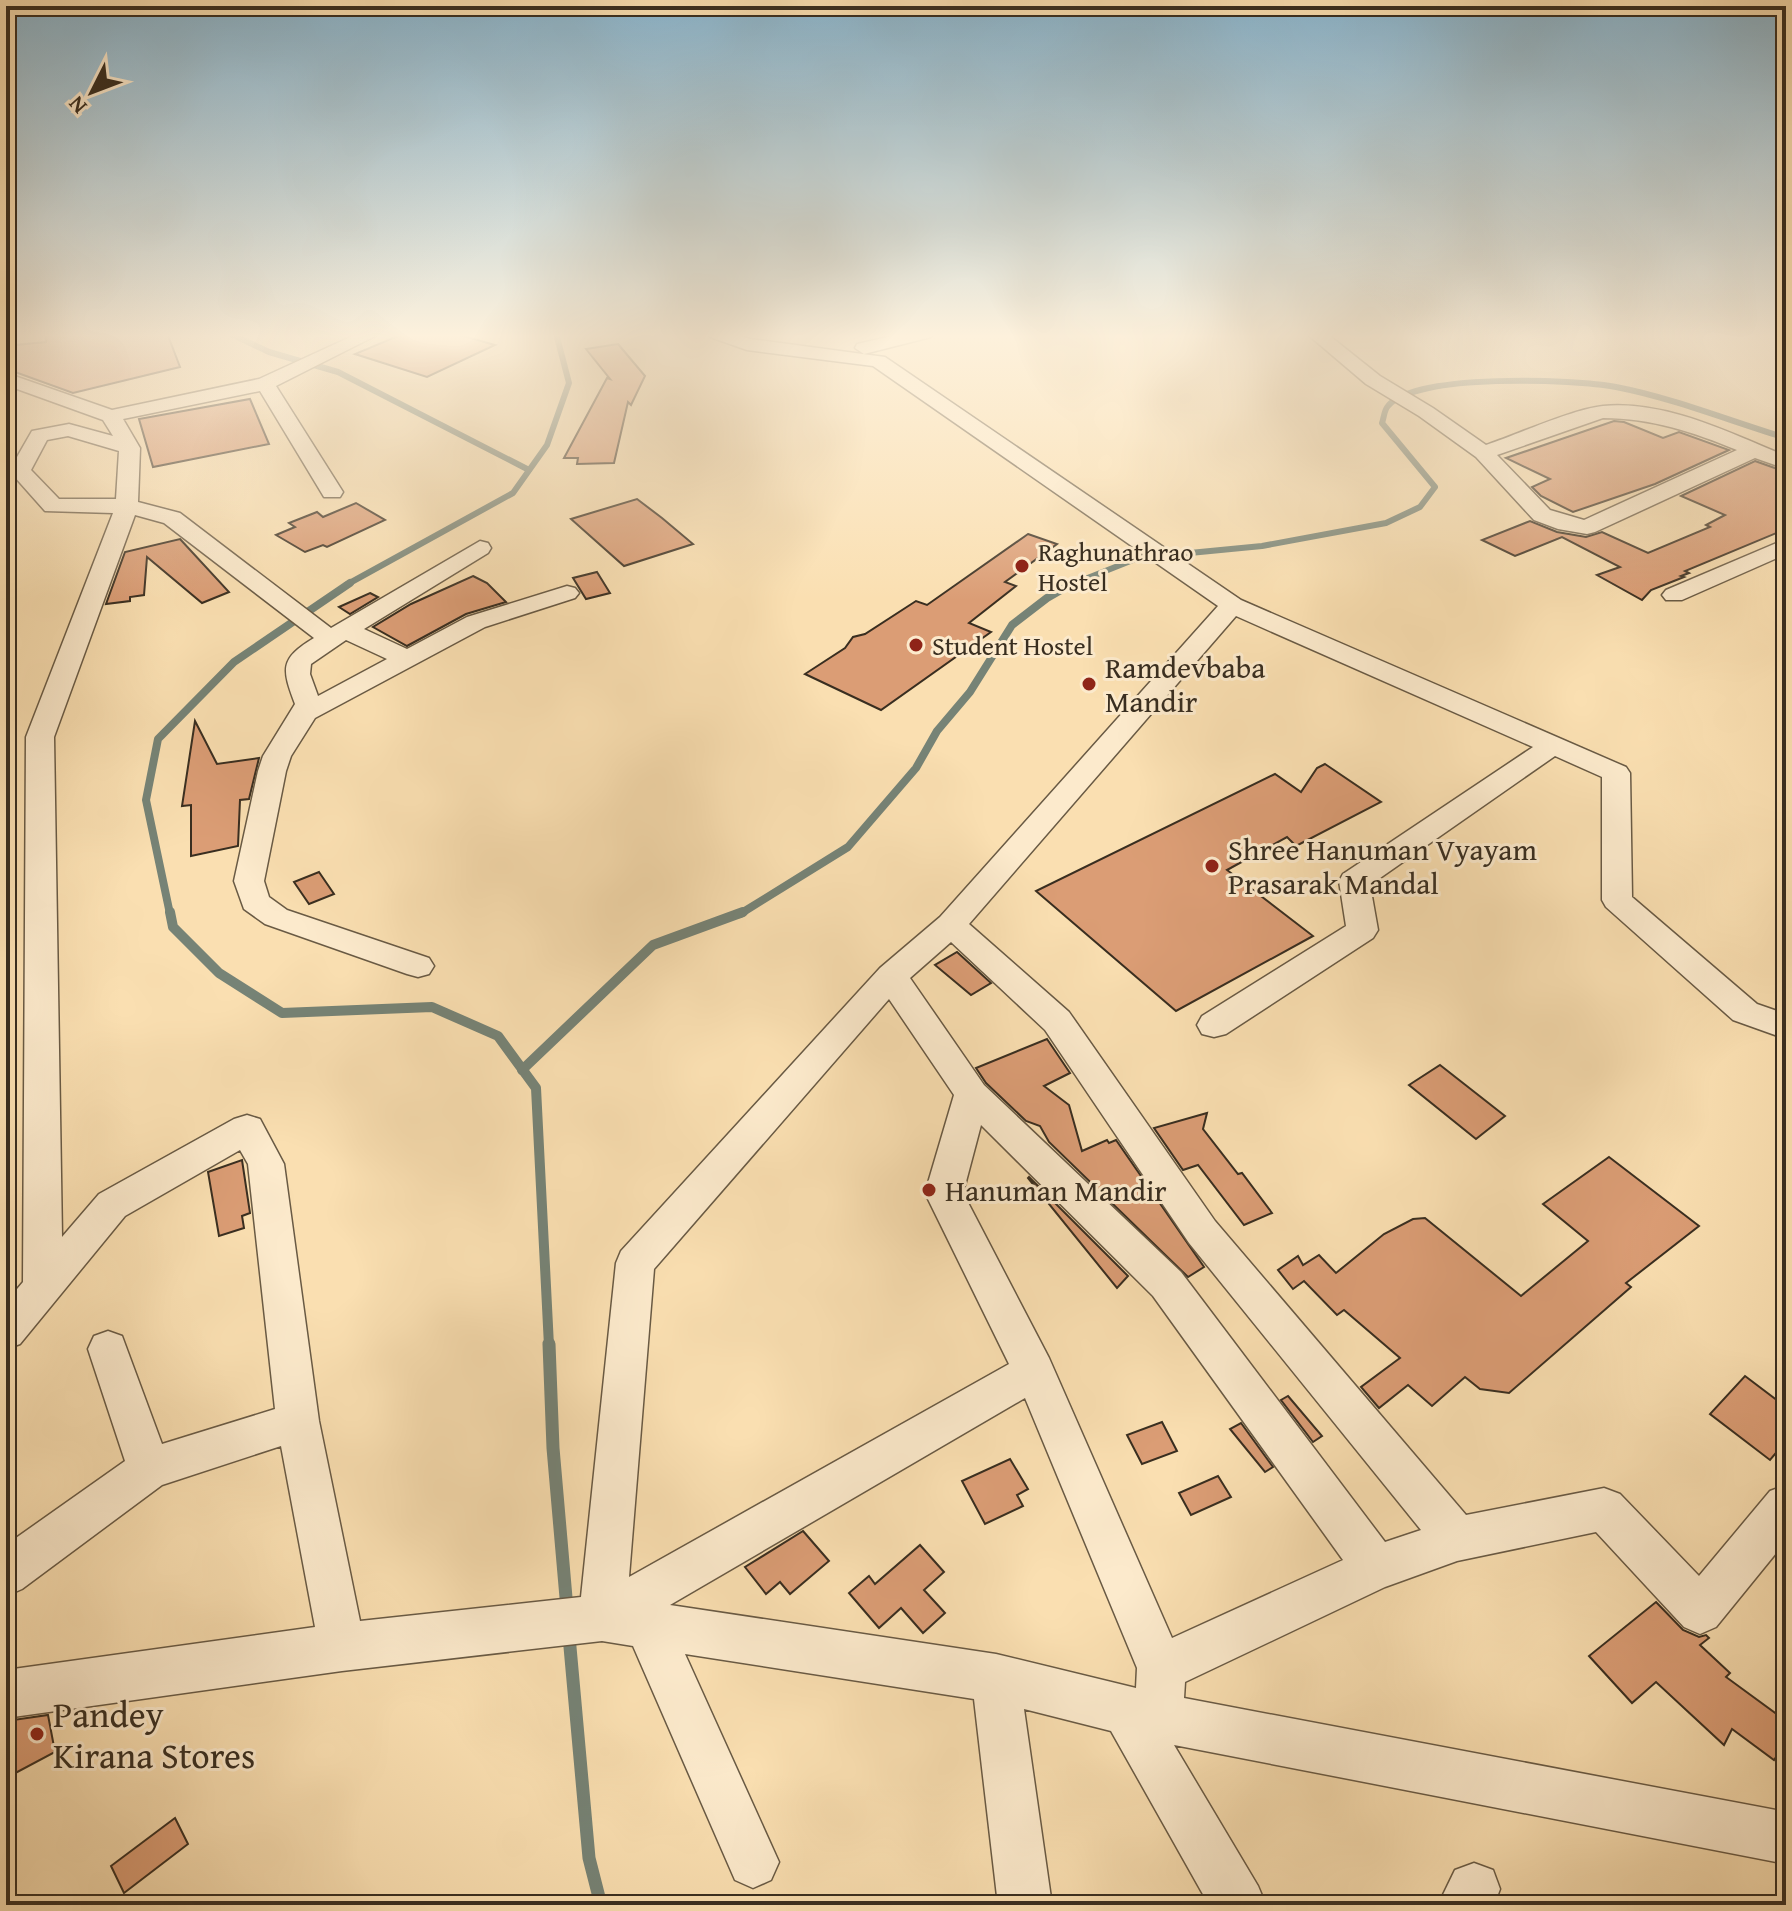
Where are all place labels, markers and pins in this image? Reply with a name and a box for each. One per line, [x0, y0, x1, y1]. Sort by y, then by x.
place label: Raghunathrao Hostel [1038, 532, 1194, 601]
marker: Raghunathrao Hostel [1013, 557, 1031, 575]
place label: Student Hostel [932, 626, 1093, 665]
marker: Student Hostel [907, 636, 925, 654]
place label: Ramdevbaba Mandir [1105, 645, 1265, 723]
marker: Ramdevbaba Mandir [1080, 675, 1098, 693]
place label: Shree Hanuman Vyayam Prasarak Mandal [1228, 827, 1537, 905]
marker: Shree Hanuman Vyayam Prasarak Mandal [1203, 857, 1221, 875]
place label: Hanuman Mandir [945, 1168, 1167, 1212]
marker: Hanuman Mandir [920, 1181, 938, 1199]
place label: Pandey Kirana Stores [53, 1687, 255, 1781]
marker: Pandey Kirana Stores [28, 1725, 46, 1743]

